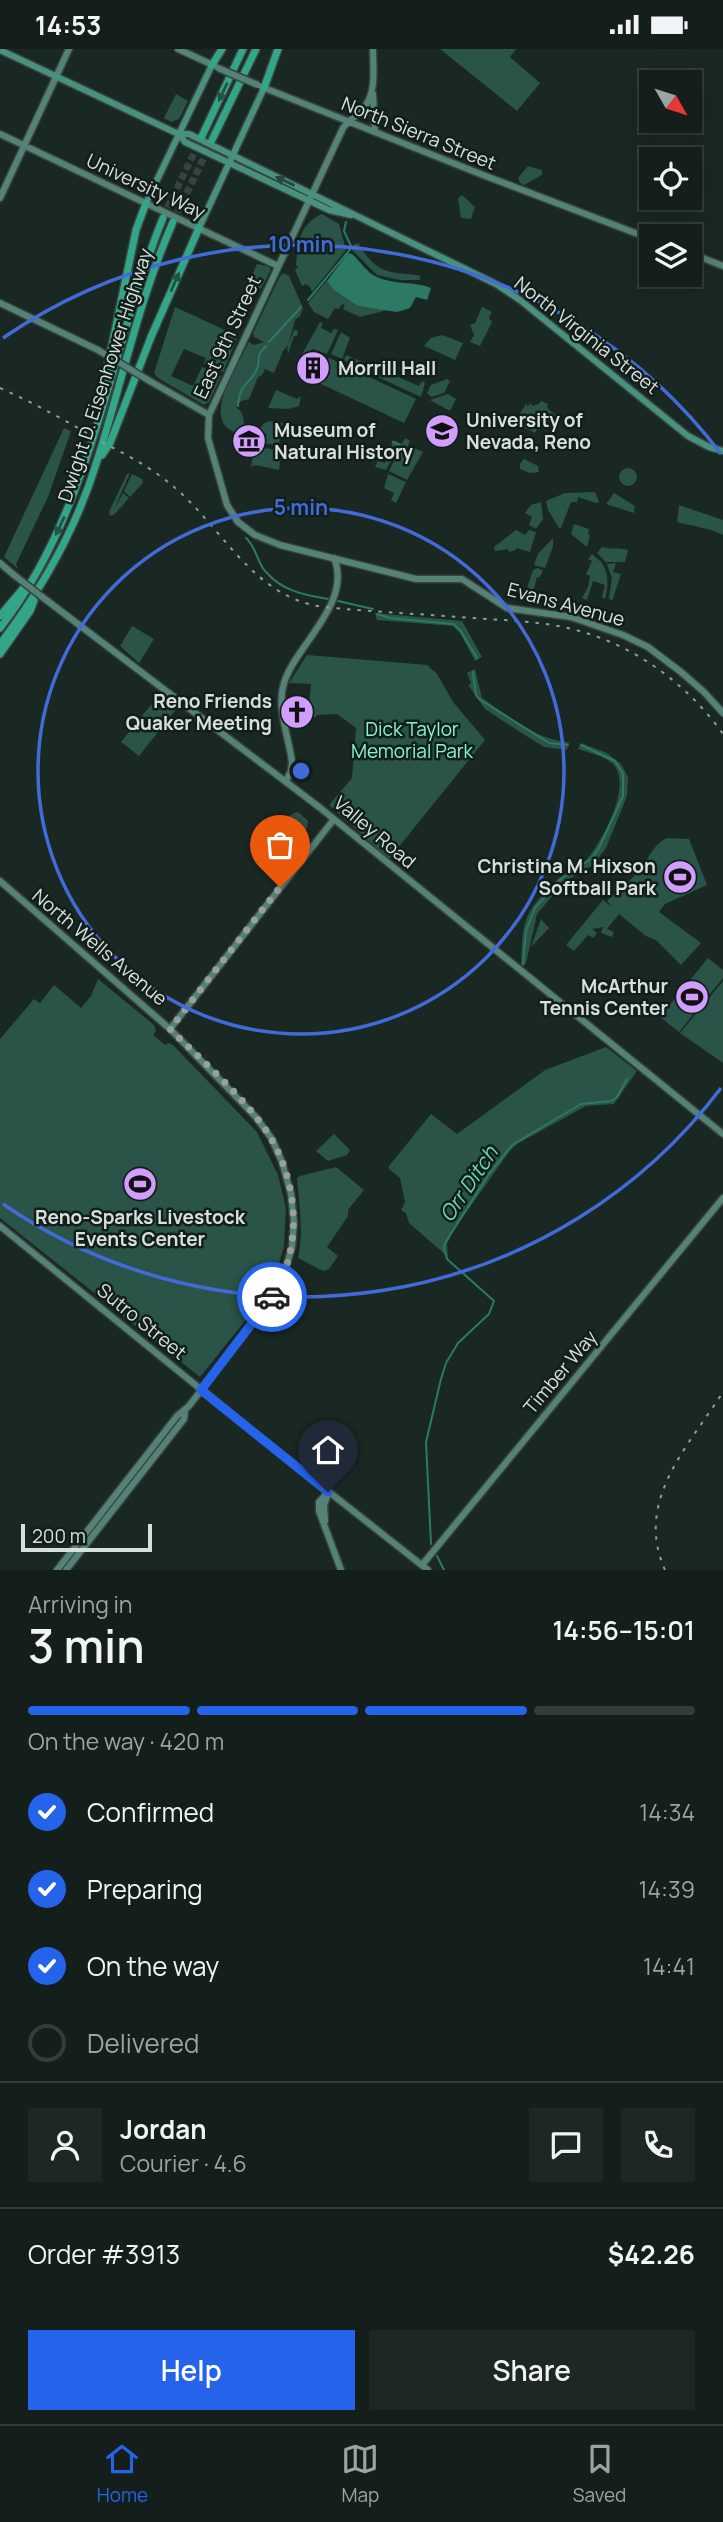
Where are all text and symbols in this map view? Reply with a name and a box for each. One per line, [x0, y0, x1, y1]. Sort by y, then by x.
text: 14:53 [35, 7, 101, 43]
north arrow [639, 70, 702, 133]
map controls [639, 70, 702, 287]
one-way arrow [217, 82, 228, 103]
street label: North Sierra Street [338, 90, 500, 176]
street label: University Way [82, 147, 210, 225]
button: locate [639, 147, 702, 210]
one-way arrow [275, 175, 295, 186]
button: layers [639, 224, 702, 287]
text: 10 min [268, 230, 334, 258]
street label: Dwight D. Eisenhower Highway [52, 245, 158, 505]
street label: North Virginia Street [509, 270, 665, 400]
street label: East 9th Street [187, 271, 267, 403]
one-way arrow [169, 272, 181, 292]
building icon: Morrill Hall [294, 349, 332, 387]
place label: Morrill Hall [338, 355, 436, 381]
place label: University of Nevada, Reno [466, 407, 591, 455]
school or university icon: University of Nevada, Reno [423, 412, 461, 450]
place label: Museum of Natural History [274, 417, 413, 465]
museum icon: Museum of Natural History [230, 422, 268, 460]
text: 5 min [274, 493, 328, 521]
one-way arrow [54, 516, 65, 537]
street label: Evans Avenue [504, 576, 628, 632]
place label: Reno Friends Quaker Meeting [126, 688, 272, 736]
church icon: Reno Friends Quaker Meeting [278, 693, 316, 731]
park label: Dick Taylor Memorial Park [351, 716, 474, 764]
centre of rings [289, 759, 313, 783]
street label: Valley Road [328, 790, 422, 874]
pin [250, 815, 310, 887]
icon: bag [261, 826, 299, 864]
place label: Christina M. Hixson Softball Park [477, 853, 657, 901]
sports icon: Christina M. Hixson Softball Park [661, 858, 699, 896]
street label: North Wells Avenue [27, 883, 173, 1011]
place label: McArthur Tennis Center [540, 973, 668, 1021]
sports icon: McArthur Tennis Center [673, 978, 711, 1016]
water label: Orr Ditch [433, 1139, 505, 1227]
sports icon: Reno-Sparks Livestock Events Center [121, 1165, 159, 1203]
place label: Reno-Sparks Livestock Events Center [35, 1204, 246, 1252]
courier [237, 1262, 307, 1332]
street label: Sutro Street [92, 1277, 192, 1365]
icon: car [253, 1278, 291, 1316]
street label: Timber Way [517, 1325, 603, 1419]
pin [298, 1420, 358, 1492]
icon: home [309, 1431, 347, 1469]
scale bar [21, 1521, 152, 1553]
text: 200 m [32, 1523, 86, 1549]
text: Arriving in [28, 1588, 133, 1620]
text: 14:56–15:01 [552, 1612, 695, 1648]
text: 3 min [28, 1614, 145, 1677]
text: On the way · 420 m [28, 1725, 224, 1757]
icon: check [28, 1793, 66, 1831]
text: Confirmed [87, 1794, 214, 1830]
text: 14:34 [639, 1796, 695, 1828]
icon: check [28, 1870, 66, 1908]
text: Preparing [87, 1871, 203, 1907]
text: 14:39 [639, 1873, 695, 1905]
icon: check [28, 1947, 66, 1985]
text: On the way [87, 1948, 219, 1984]
text: 14:41 [643, 1950, 695, 1982]
text: Delivered [87, 2025, 199, 2061]
button: person [28, 2108, 102, 2182]
button: chat [529, 2108, 603, 2182]
button: phone [621, 2108, 695, 2182]
text: Jordan [120, 2111, 206, 2147]
text: Courier · 4.6 [120, 2147, 247, 2179]
text: Order #3913 [28, 2236, 180, 2272]
text: $42.26 [608, 2236, 695, 2272]
button: Help [28, 2330, 355, 2410]
button: Share [369, 2330, 695, 2410]
tab: Home [97, 2440, 148, 2508]
tab: Map [341, 2440, 379, 2508]
tab: Saved [573, 2440, 626, 2508]

